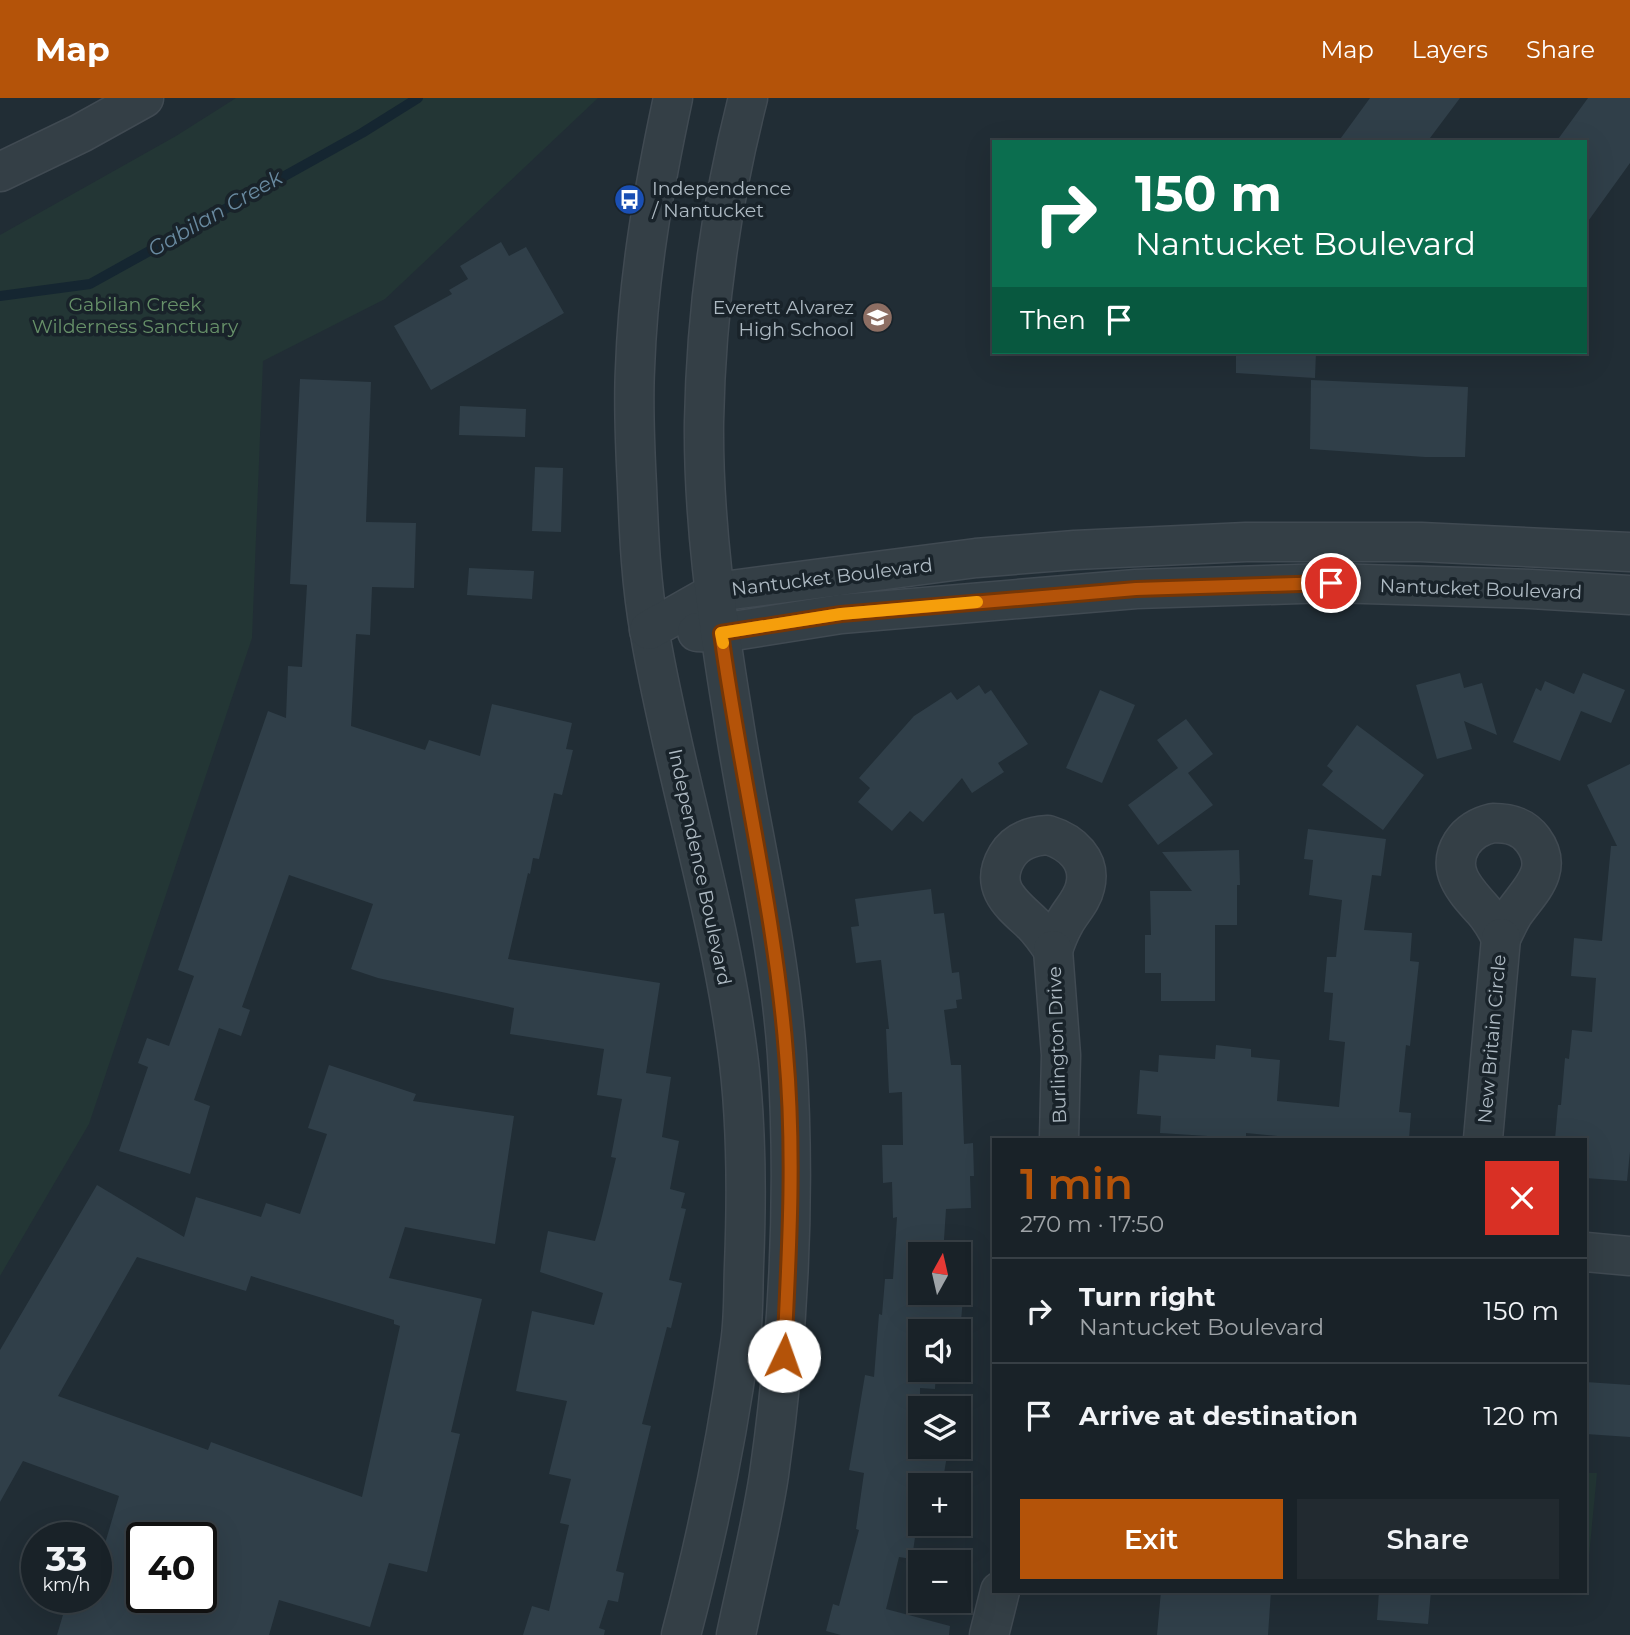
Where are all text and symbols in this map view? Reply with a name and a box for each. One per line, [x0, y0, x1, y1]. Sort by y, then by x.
text: Map [35, 29, 110, 69]
text: Map [1320, 35, 1374, 64]
text: Layers [1412, 35, 1488, 64]
text: Share [1526, 35, 1595, 64]
water label: Gabilan Creek [143, 164, 288, 262]
text: 150 m [1135, 164, 1282, 223]
icon: right [1020, 168, 1111, 259]
place label: Independence / Nantucket [651, 177, 791, 222]
bus stop icon: Independence / Nantucket [612, 182, 646, 216]
text: Nantucket Boulevard [1135, 224, 1476, 263]
park label: Gabilan Creek Wilderness Sanctuary [32, 293, 239, 338]
place label: Everett Alvarez High School [713, 296, 854, 341]
school or university icon: Everett Alvarez High School [860, 301, 894, 335]
icon: arrive [1100, 301, 1138, 339]
text: Then [1020, 304, 1086, 336]
street label: Nantucket Boulevard [730, 553, 934, 601]
pin [1301, 553, 1361, 613]
icon: arrive [1312, 564, 1350, 602]
street label: Nantucket Boulevard [1379, 574, 1583, 604]
street label: Independence Boulevard [664, 747, 736, 987]
street label: New Britain Circle [1473, 953, 1511, 1125]
street label: Burlington Drive [1043, 966, 1071, 1124]
text: 1 min [1020, 1158, 1133, 1210]
button: close [1485, 1161, 1559, 1235]
text: 270 m · 17:50 [1020, 1210, 1164, 1238]
north arrow [908, 1242, 971, 1306]
map controls [908, 1242, 971, 1613]
text: Turn right [1079, 1281, 1215, 1313]
icon: right [1020, 1292, 1058, 1330]
text: 150 m [1483, 1295, 1559, 1327]
text: Nantucket Boulevard [1079, 1313, 1324, 1341]
position arrow [747, 1319, 821, 1393]
button: sound [908, 1319, 971, 1382]
button: layers [908, 1396, 971, 1459]
icon: arrive [1020, 1397, 1058, 1435]
text: Arrive at destination [1079, 1400, 1358, 1432]
text: 120 m [1483, 1400, 1559, 1432]
button: + [908, 1473, 971, 1536]
button: Exit [1020, 1499, 1283, 1579]
button: Share [1297, 1499, 1559, 1579]
speed limit sign: 40 [126, 1522, 217, 1613]
text: 33 [46, 1537, 87, 1580]
button: − [908, 1550, 971, 1613]
text: km/h [42, 1574, 91, 1596]

